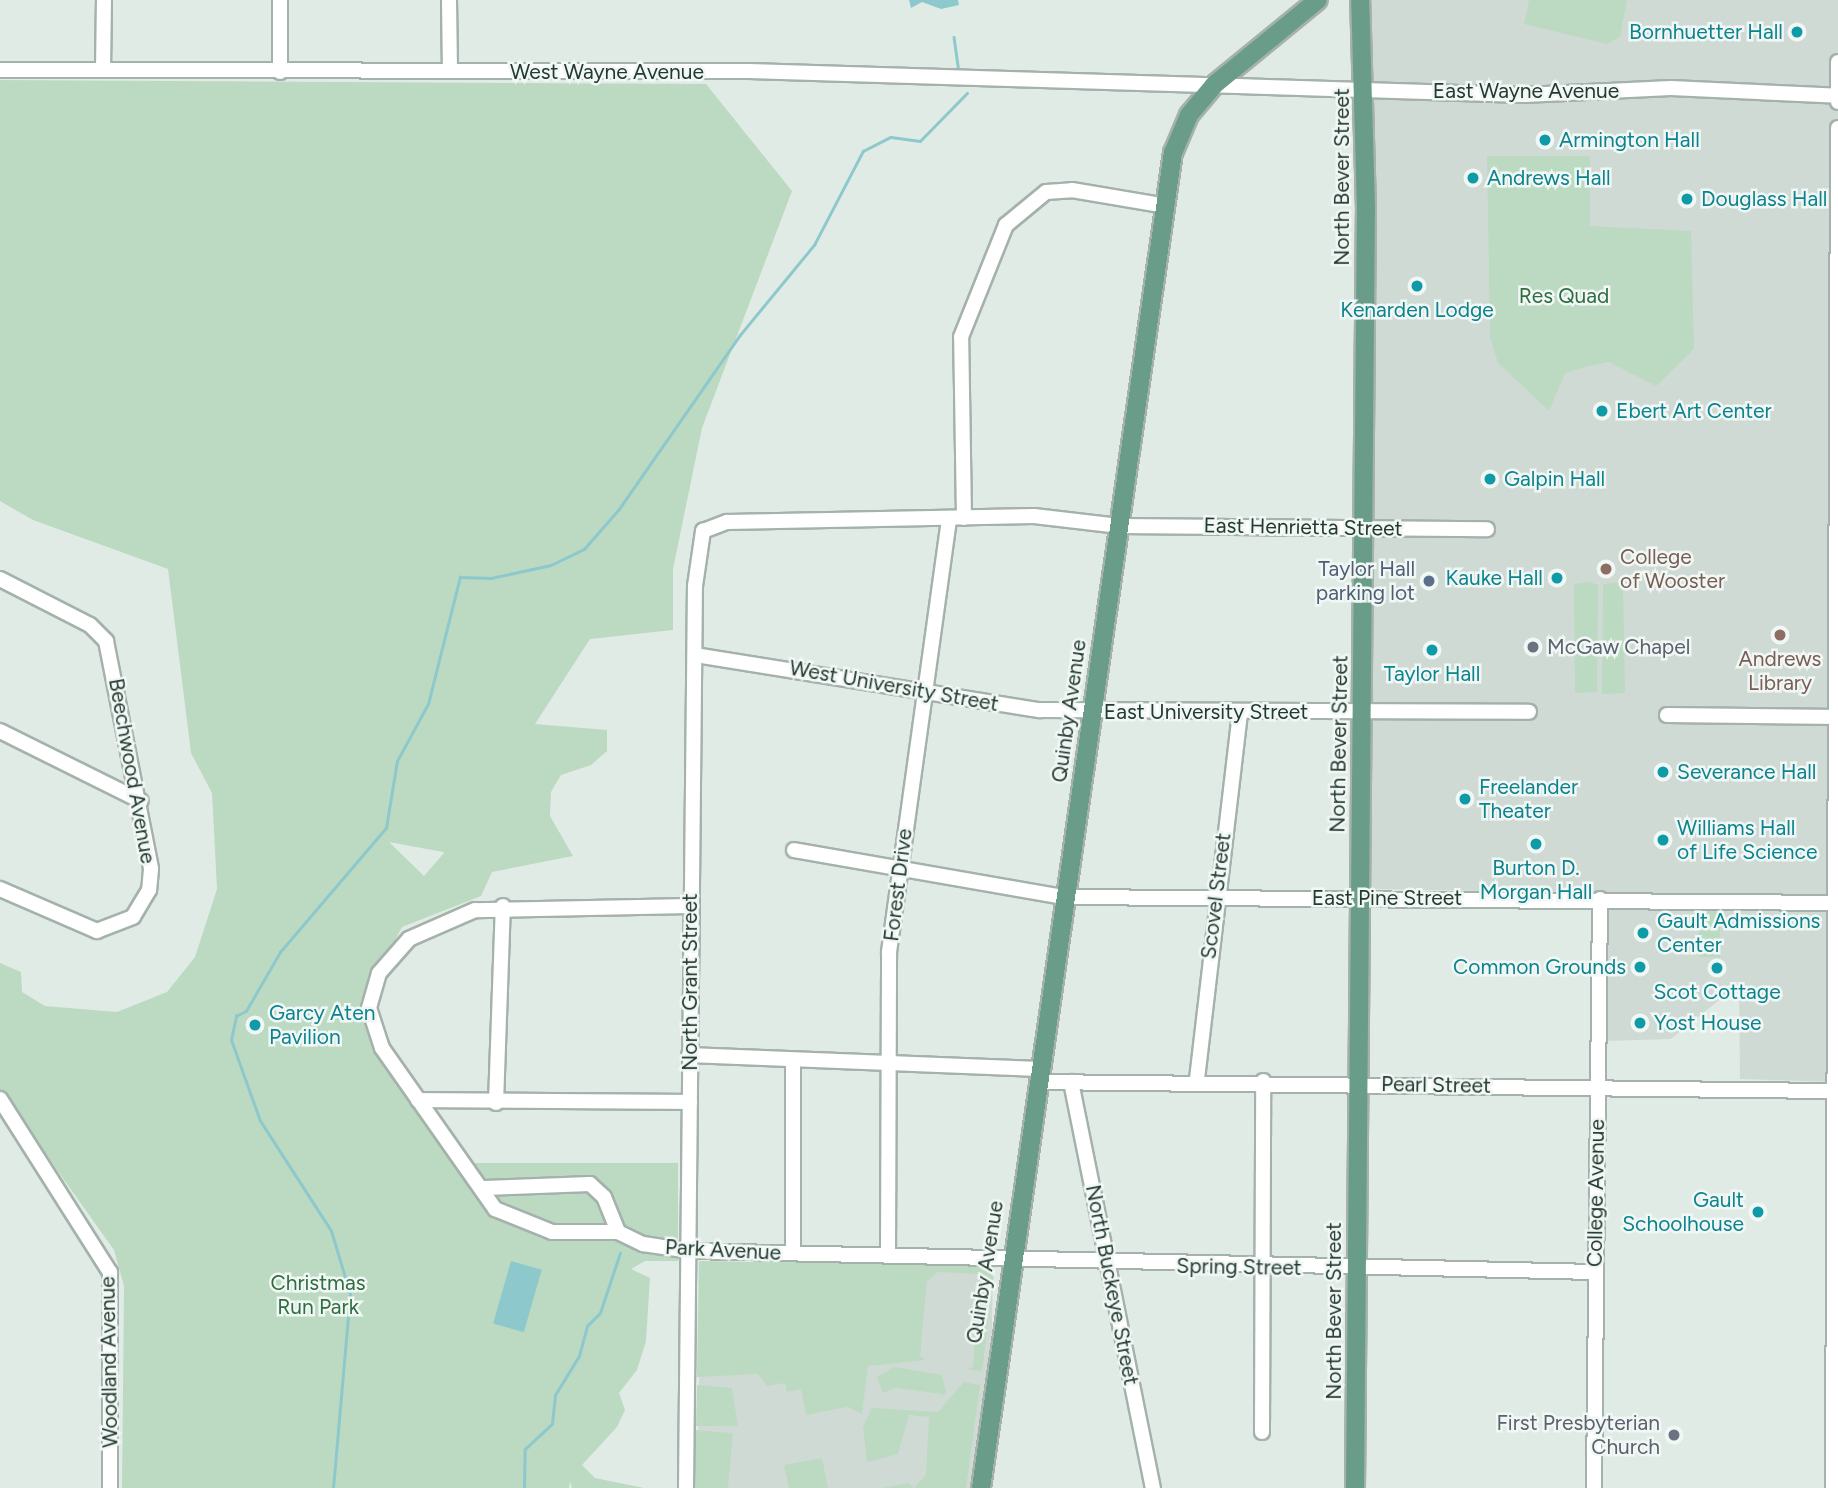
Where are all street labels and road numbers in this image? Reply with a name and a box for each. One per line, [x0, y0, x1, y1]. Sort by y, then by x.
street label: West Wayne Avenue [510, 59, 704, 85]
street label: East Wayne Avenue [1433, 78, 1619, 104]
street label: North Bever Street [1329, 88, 1355, 266]
street label: East Henrietta Street [1203, 513, 1403, 541]
street label: Quinby Avenue [1047, 638, 1091, 784]
street label: West University Street [787, 655, 1001, 717]
street label: North Bever Street [1325, 655, 1353, 833]
street label: Beechwood Avenue [103, 676, 161, 866]
street label: East University Street [1104, 699, 1308, 725]
street label: Forest Drive [879, 827, 917, 943]
street label: Scovel Street [1196, 831, 1236, 961]
street label: East Pine Street [1312, 885, 1462, 911]
street label: North Grant Street [677, 893, 703, 1071]
street label: Pearl Street [1381, 1071, 1491, 1099]
street label: College Avenue [1582, 1119, 1610, 1267]
street label: North Buckeye Street [1080, 1183, 1144, 1387]
street label: Quinby Avenue [961, 1199, 1009, 1345]
street label: North Bever Street [1321, 1222, 1347, 1400]
street label: Park Avenue [664, 1234, 782, 1266]
street label: Spring Street [1176, 1253, 1302, 1281]
street label: Woodland Avenue [95, 1276, 123, 1448]

